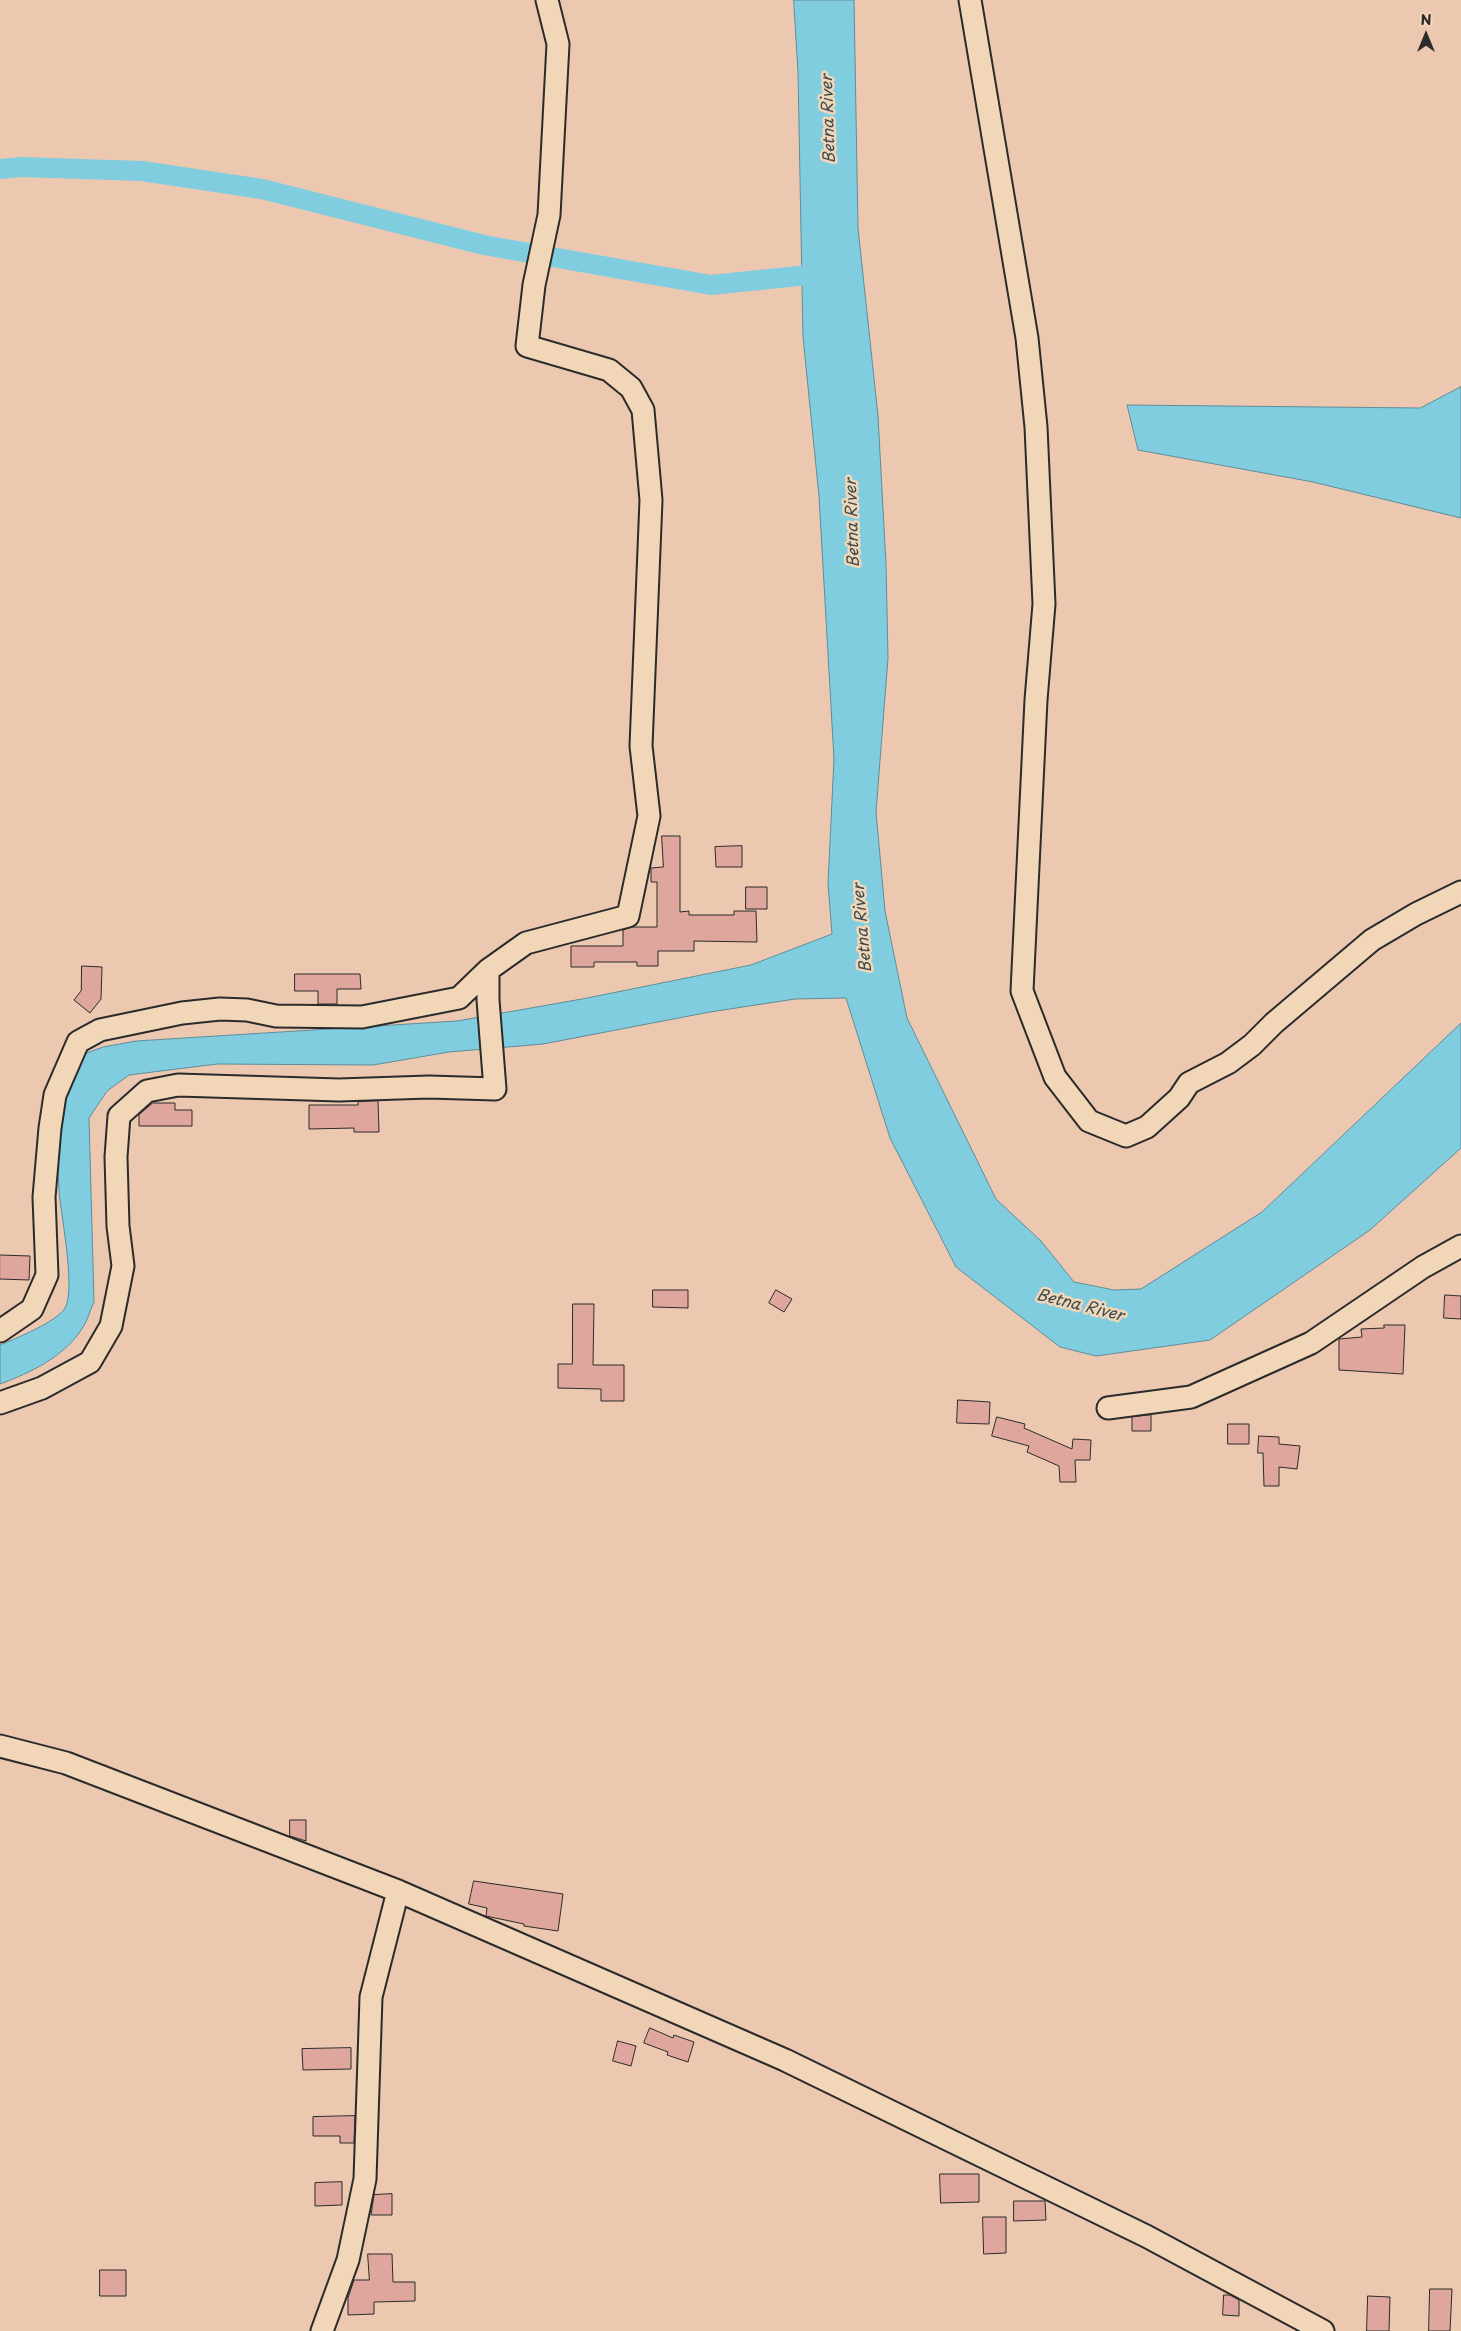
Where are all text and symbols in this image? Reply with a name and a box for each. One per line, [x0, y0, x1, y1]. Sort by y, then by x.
text: N [1420, 9, 1432, 30]
north arrow [1401, 10, 1451, 60]
water label: Betna River [818, 74, 840, 164]
water label: Betna River [842, 478, 864, 568]
water label: Betna River [850, 883, 876, 973]
water label: Betna River [1035, 1286, 1125, 1326]

